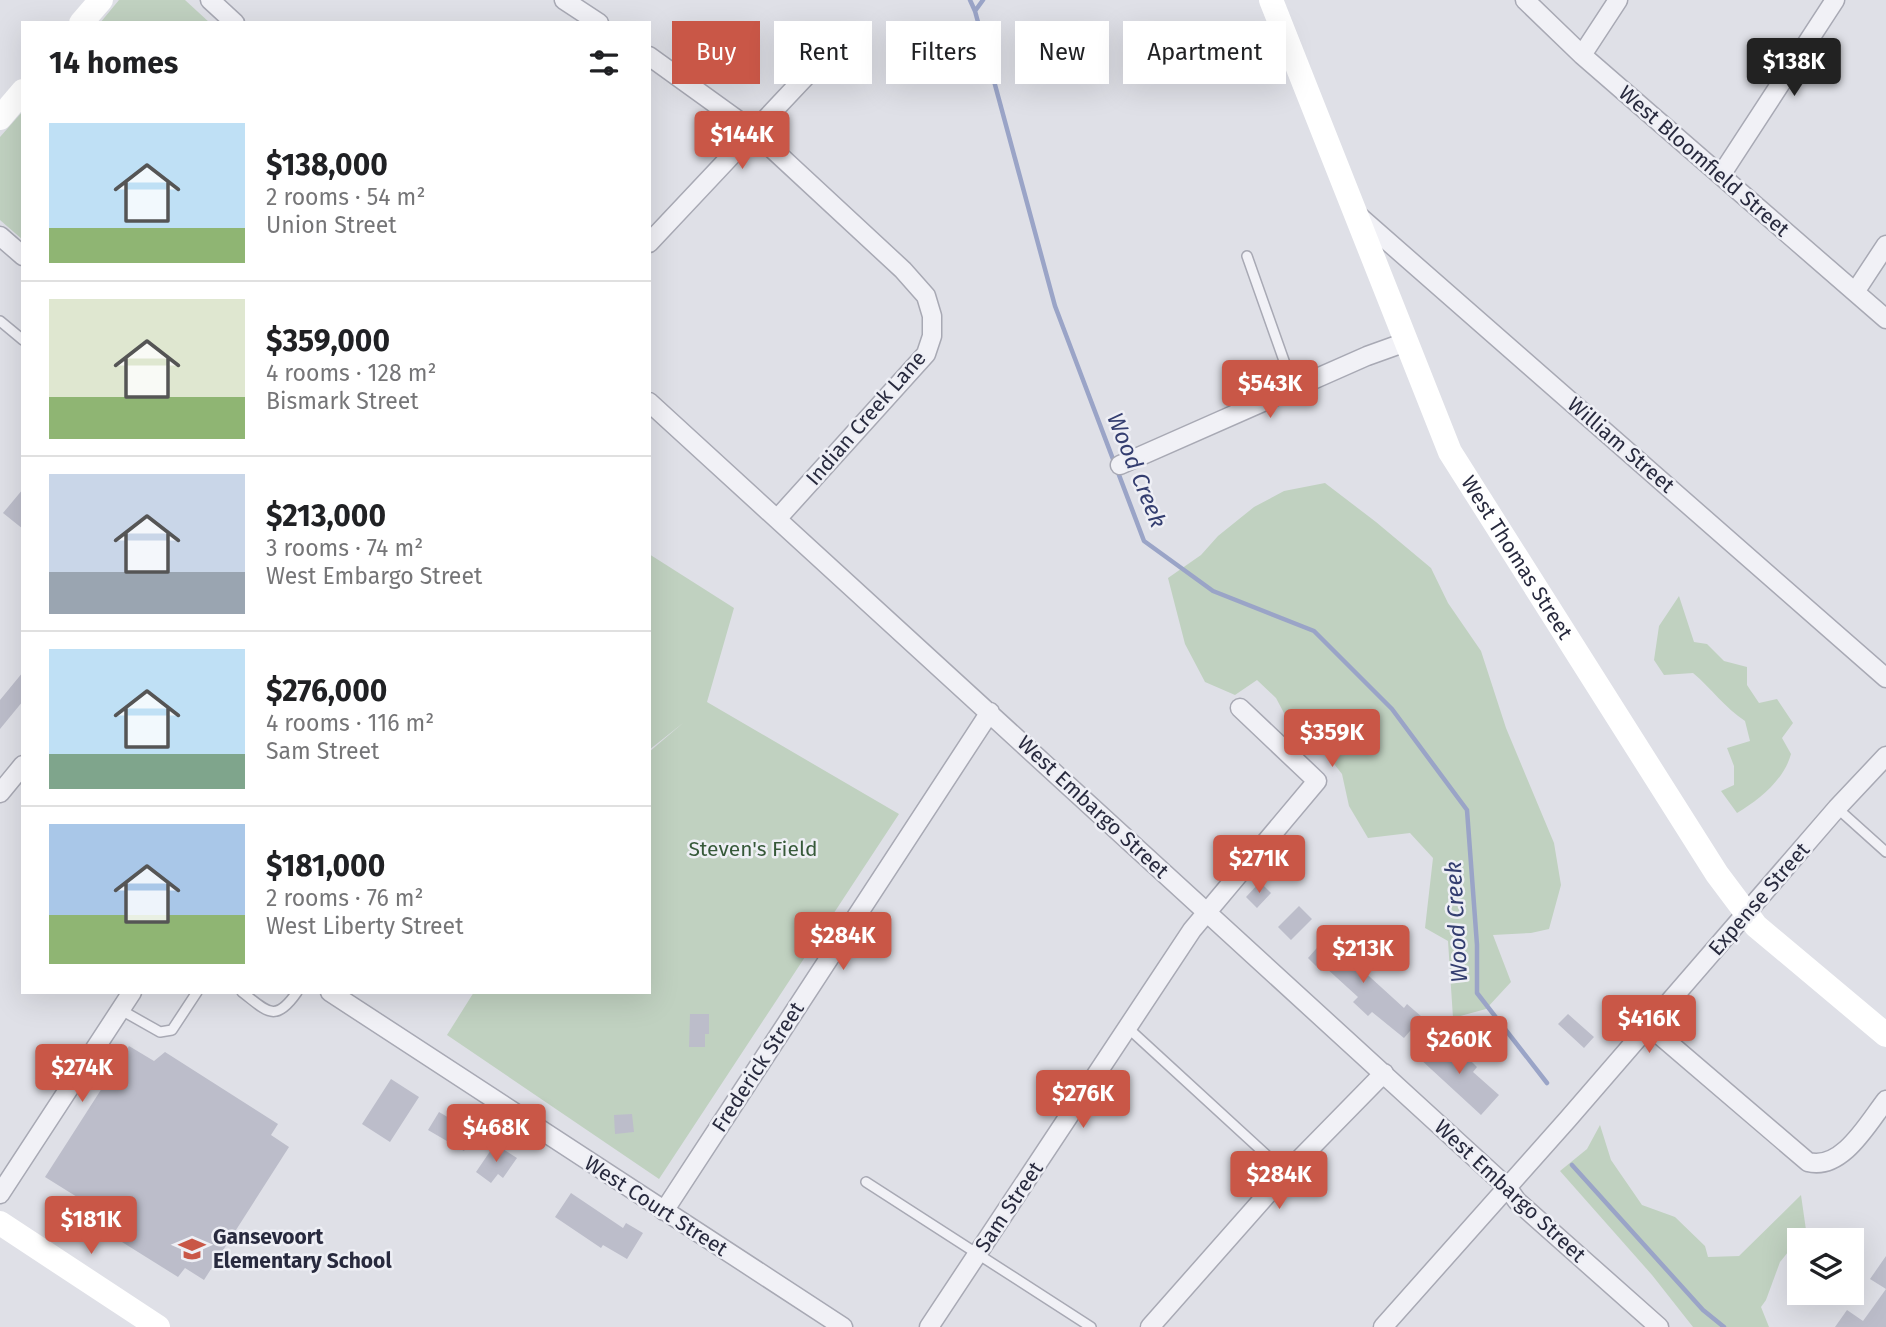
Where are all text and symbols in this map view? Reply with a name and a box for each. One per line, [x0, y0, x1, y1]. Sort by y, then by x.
chip: Buy [672, 21, 760, 84]
chip: Rent [774, 21, 872, 84]
chip: Filters [886, 21, 1001, 84]
chip: New [1015, 21, 1109, 84]
chip: Apartment [1123, 21, 1286, 84]
pin: $138K [1745, 38, 1843, 98]
icon: filters [585, 44, 623, 82]
text: 14 homes [49, 45, 178, 81]
text: $138K [1763, 47, 1825, 75]
street label: West Bloomfield Street [1613, 80, 1795, 242]
pin: $144K [693, 111, 791, 171]
text: $144K [710, 120, 774, 148]
text: $138,000 [266, 147, 388, 183]
icon: home [105, 151, 189, 235]
text: 2 rooms · 54 m² [266, 183, 425, 211]
text: Union Street [266, 211, 397, 239]
text: $359,000 [266, 323, 390, 359]
icon: home [105, 327, 189, 411]
street label: Indian Creek Lane [800, 345, 932, 491]
text: 4 rooms · 128 m² [266, 359, 436, 387]
pin: $543K [1221, 360, 1319, 420]
text: $543K [1238, 369, 1302, 397]
text: Bismark Street [266, 387, 419, 415]
street label: William Street [1562, 391, 1680, 499]
water label: Wood Creek [1101, 408, 1173, 532]
street label: West Thomas Street [1455, 471, 1578, 645]
text: $213,000 [266, 498, 386, 534]
icon: home [105, 502, 189, 586]
text: 3 rooms · 74 m² [266, 534, 423, 562]
text: West Embargo Street [266, 562, 482, 590]
text: $276,000 [266, 673, 387, 709]
icon: home [105, 677, 189, 761]
text: 4 rooms · 116 m² [266, 709, 434, 737]
pin: $359K [1283, 710, 1381, 769]
text: $359K [1300, 718, 1364, 746]
street label: West Embargo Street [1012, 730, 1174, 884]
text: Sam Street [266, 737, 379, 765]
park label: Steven's Field [688, 836, 818, 862]
pin: $271K [1210, 836, 1308, 895]
street label: Expense Street [1703, 837, 1815, 961]
text: $271K [1229, 844, 1289, 872]
text: $181,000 [266, 848, 385, 884]
icon: home [105, 852, 189, 936]
water label: Wood Creek [1439, 861, 1473, 983]
text: 2 rooms · 76 m² [266, 884, 424, 912]
text: West Liberty Street [266, 912, 463, 940]
pin: $284K [794, 912, 892, 972]
text: $284K [810, 921, 876, 949]
pin: $213K [1314, 926, 1412, 985]
text: $213K [1333, 934, 1393, 962]
pin: $416K [1600, 996, 1698, 1055]
street label: Frederick Street [706, 997, 810, 1137]
text: $416K [1618, 1004, 1680, 1032]
pin: $260K [1410, 1016, 1508, 1076]
text: $260K [1426, 1025, 1492, 1053]
pin: $274K [33, 1044, 131, 1104]
text: $274K [51, 1053, 113, 1081]
pin: $276K [1034, 1070, 1132, 1130]
text: $276K [1052, 1079, 1114, 1107]
pin: $468K [447, 1104, 545, 1164]
text: $468K [463, 1113, 529, 1141]
street label: West Embargo Street [1429, 1114, 1591, 1268]
street label: West Court Street [579, 1150, 733, 1262]
pin: $284K [1230, 1152, 1328, 1211]
street label: Sam Street [969, 1157, 1049, 1257]
text: $284K [1246, 1160, 1312, 1188]
pin: $181K [42, 1196, 140, 1256]
text: $181K [61, 1205, 121, 1233]
place label: Gansevoort Elementary School [213, 1224, 392, 1274]
map controls [1787, 1228, 1864, 1305]
button: layers [1787, 1228, 1864, 1305]
school or university icon: Gansevoort Elementary School [177, 1234, 207, 1264]

